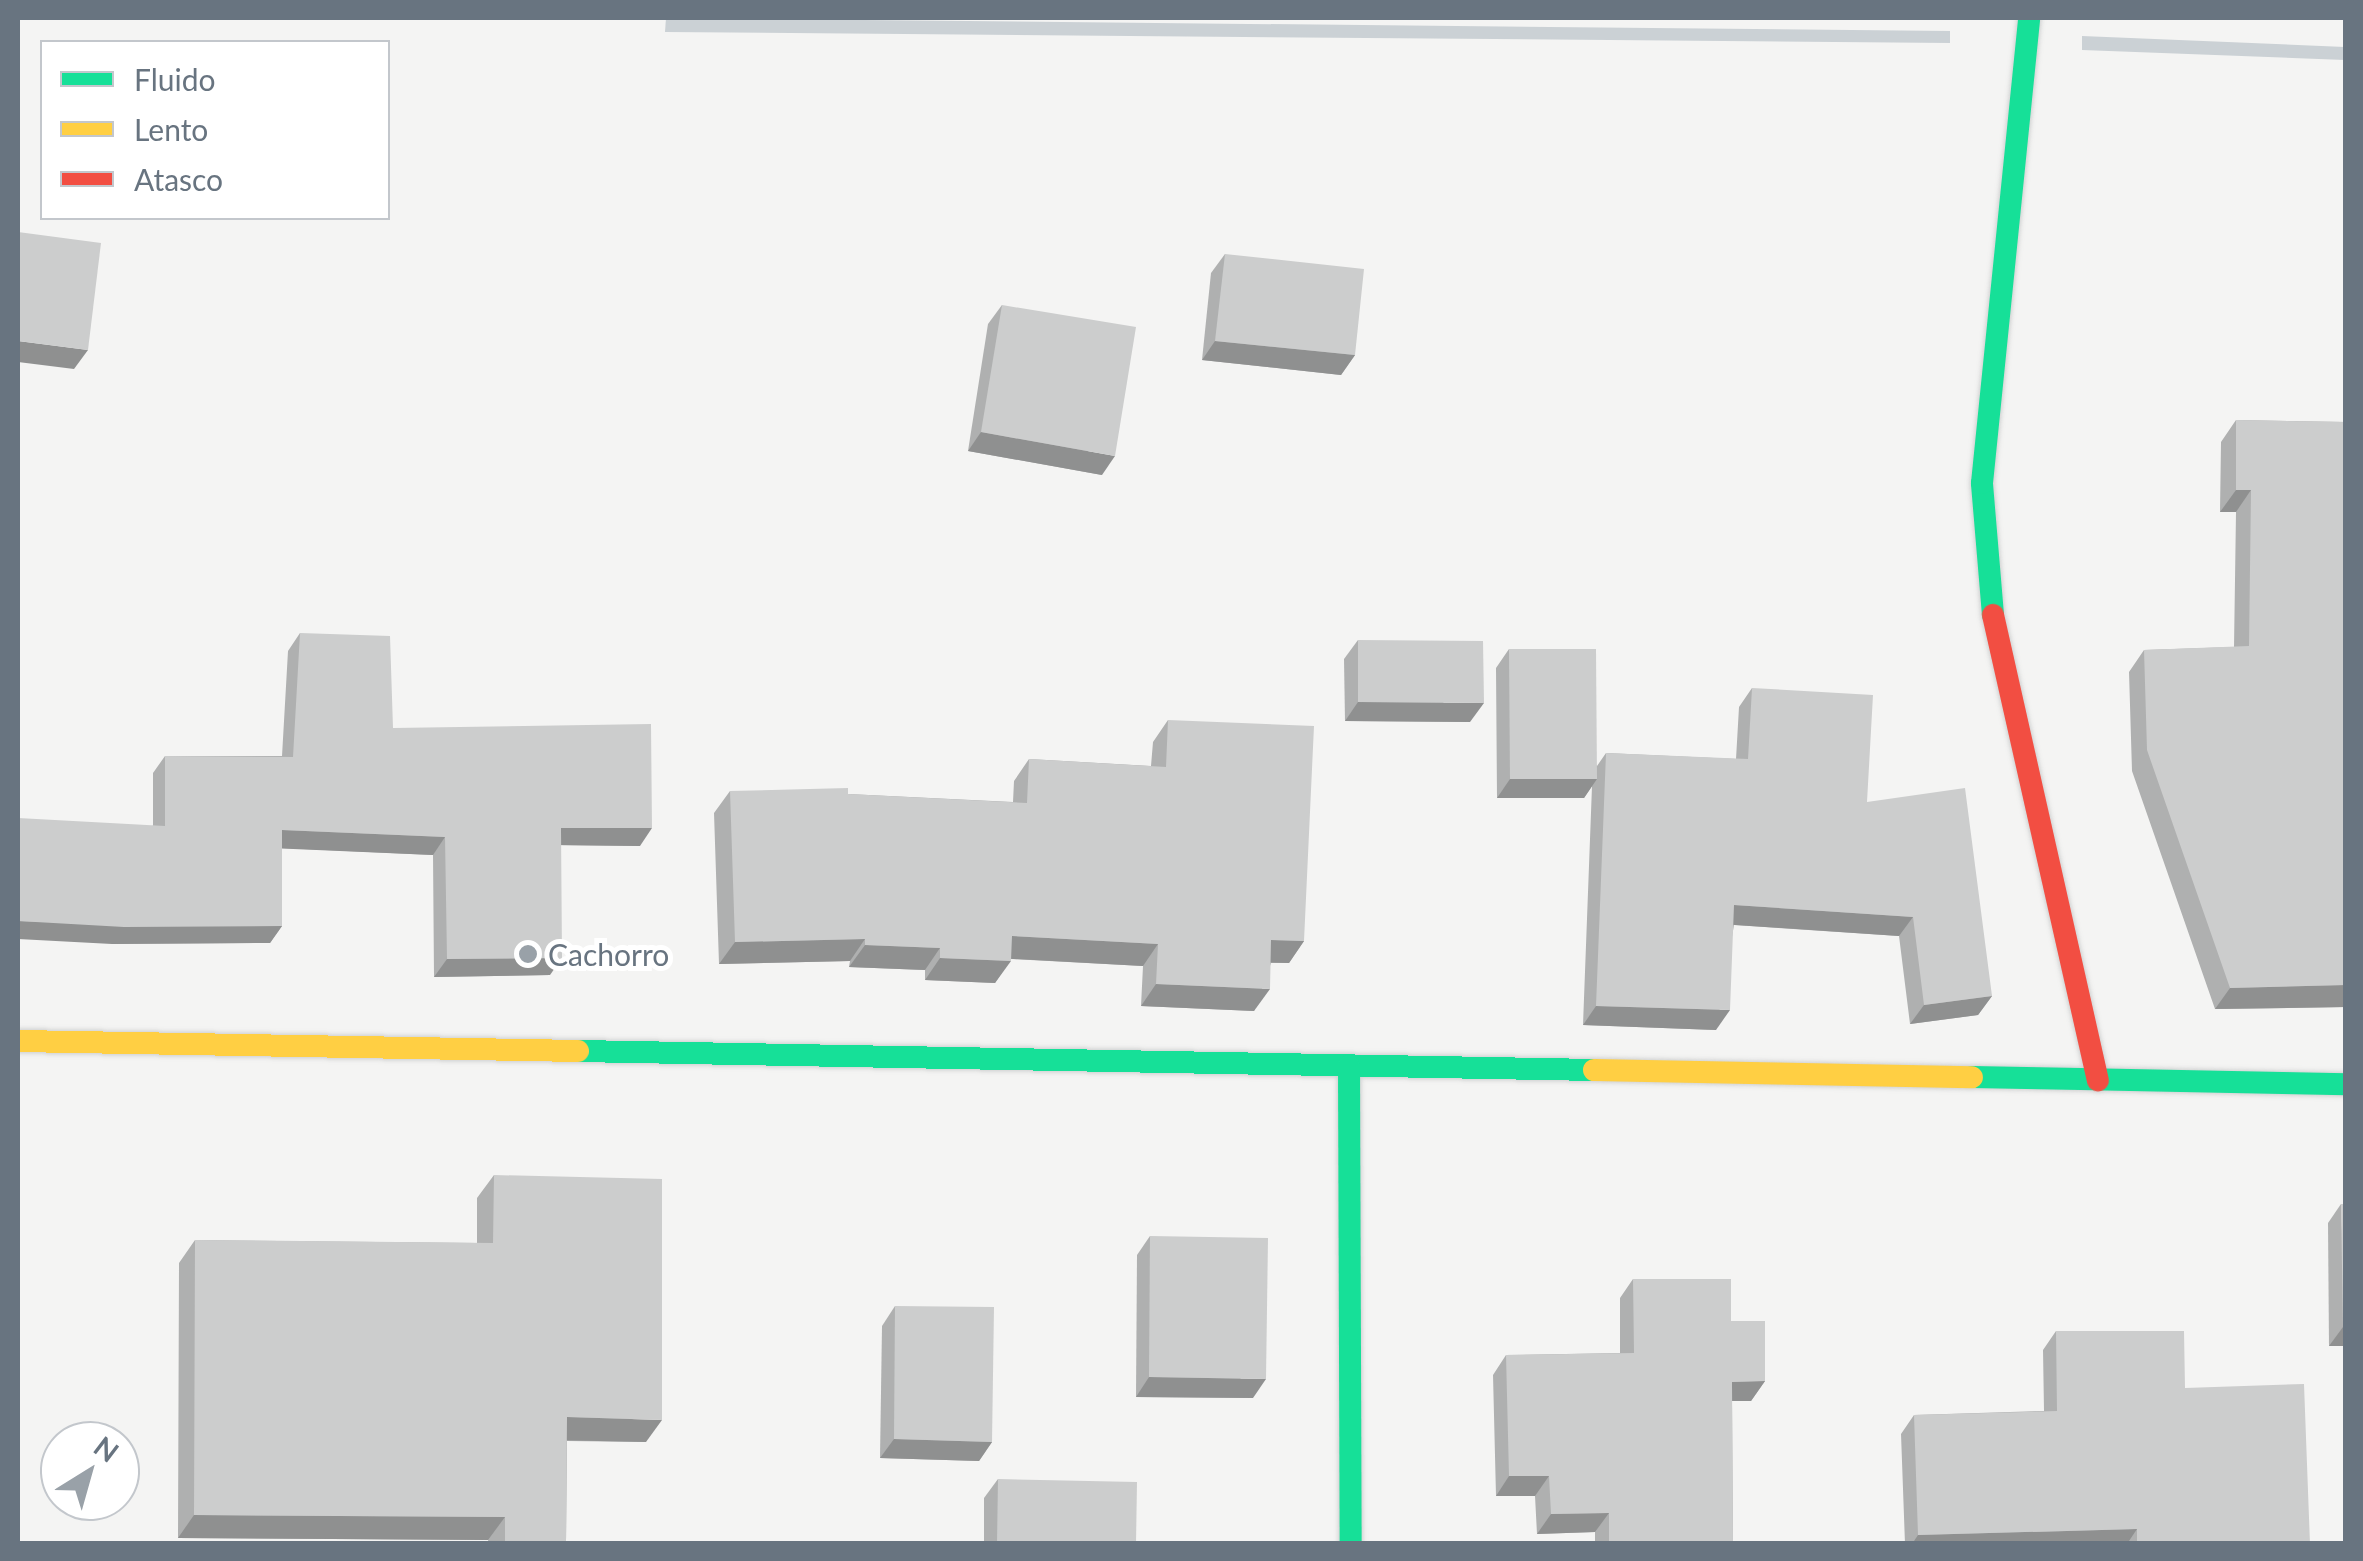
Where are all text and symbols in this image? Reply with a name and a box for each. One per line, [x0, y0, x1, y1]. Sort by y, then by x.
legend [40, 40, 390, 220]
text: Fluido [134, 61, 216, 97]
text: Lento [134, 111, 208, 147]
text: Atasco [134, 161, 223, 197]
place label: Cachorro [548, 936, 669, 972]
marker: Cachorro [517, 943, 539, 965]
north arrow [40, 1421, 140, 1521]
text: N [88, 1429, 126, 1469]

